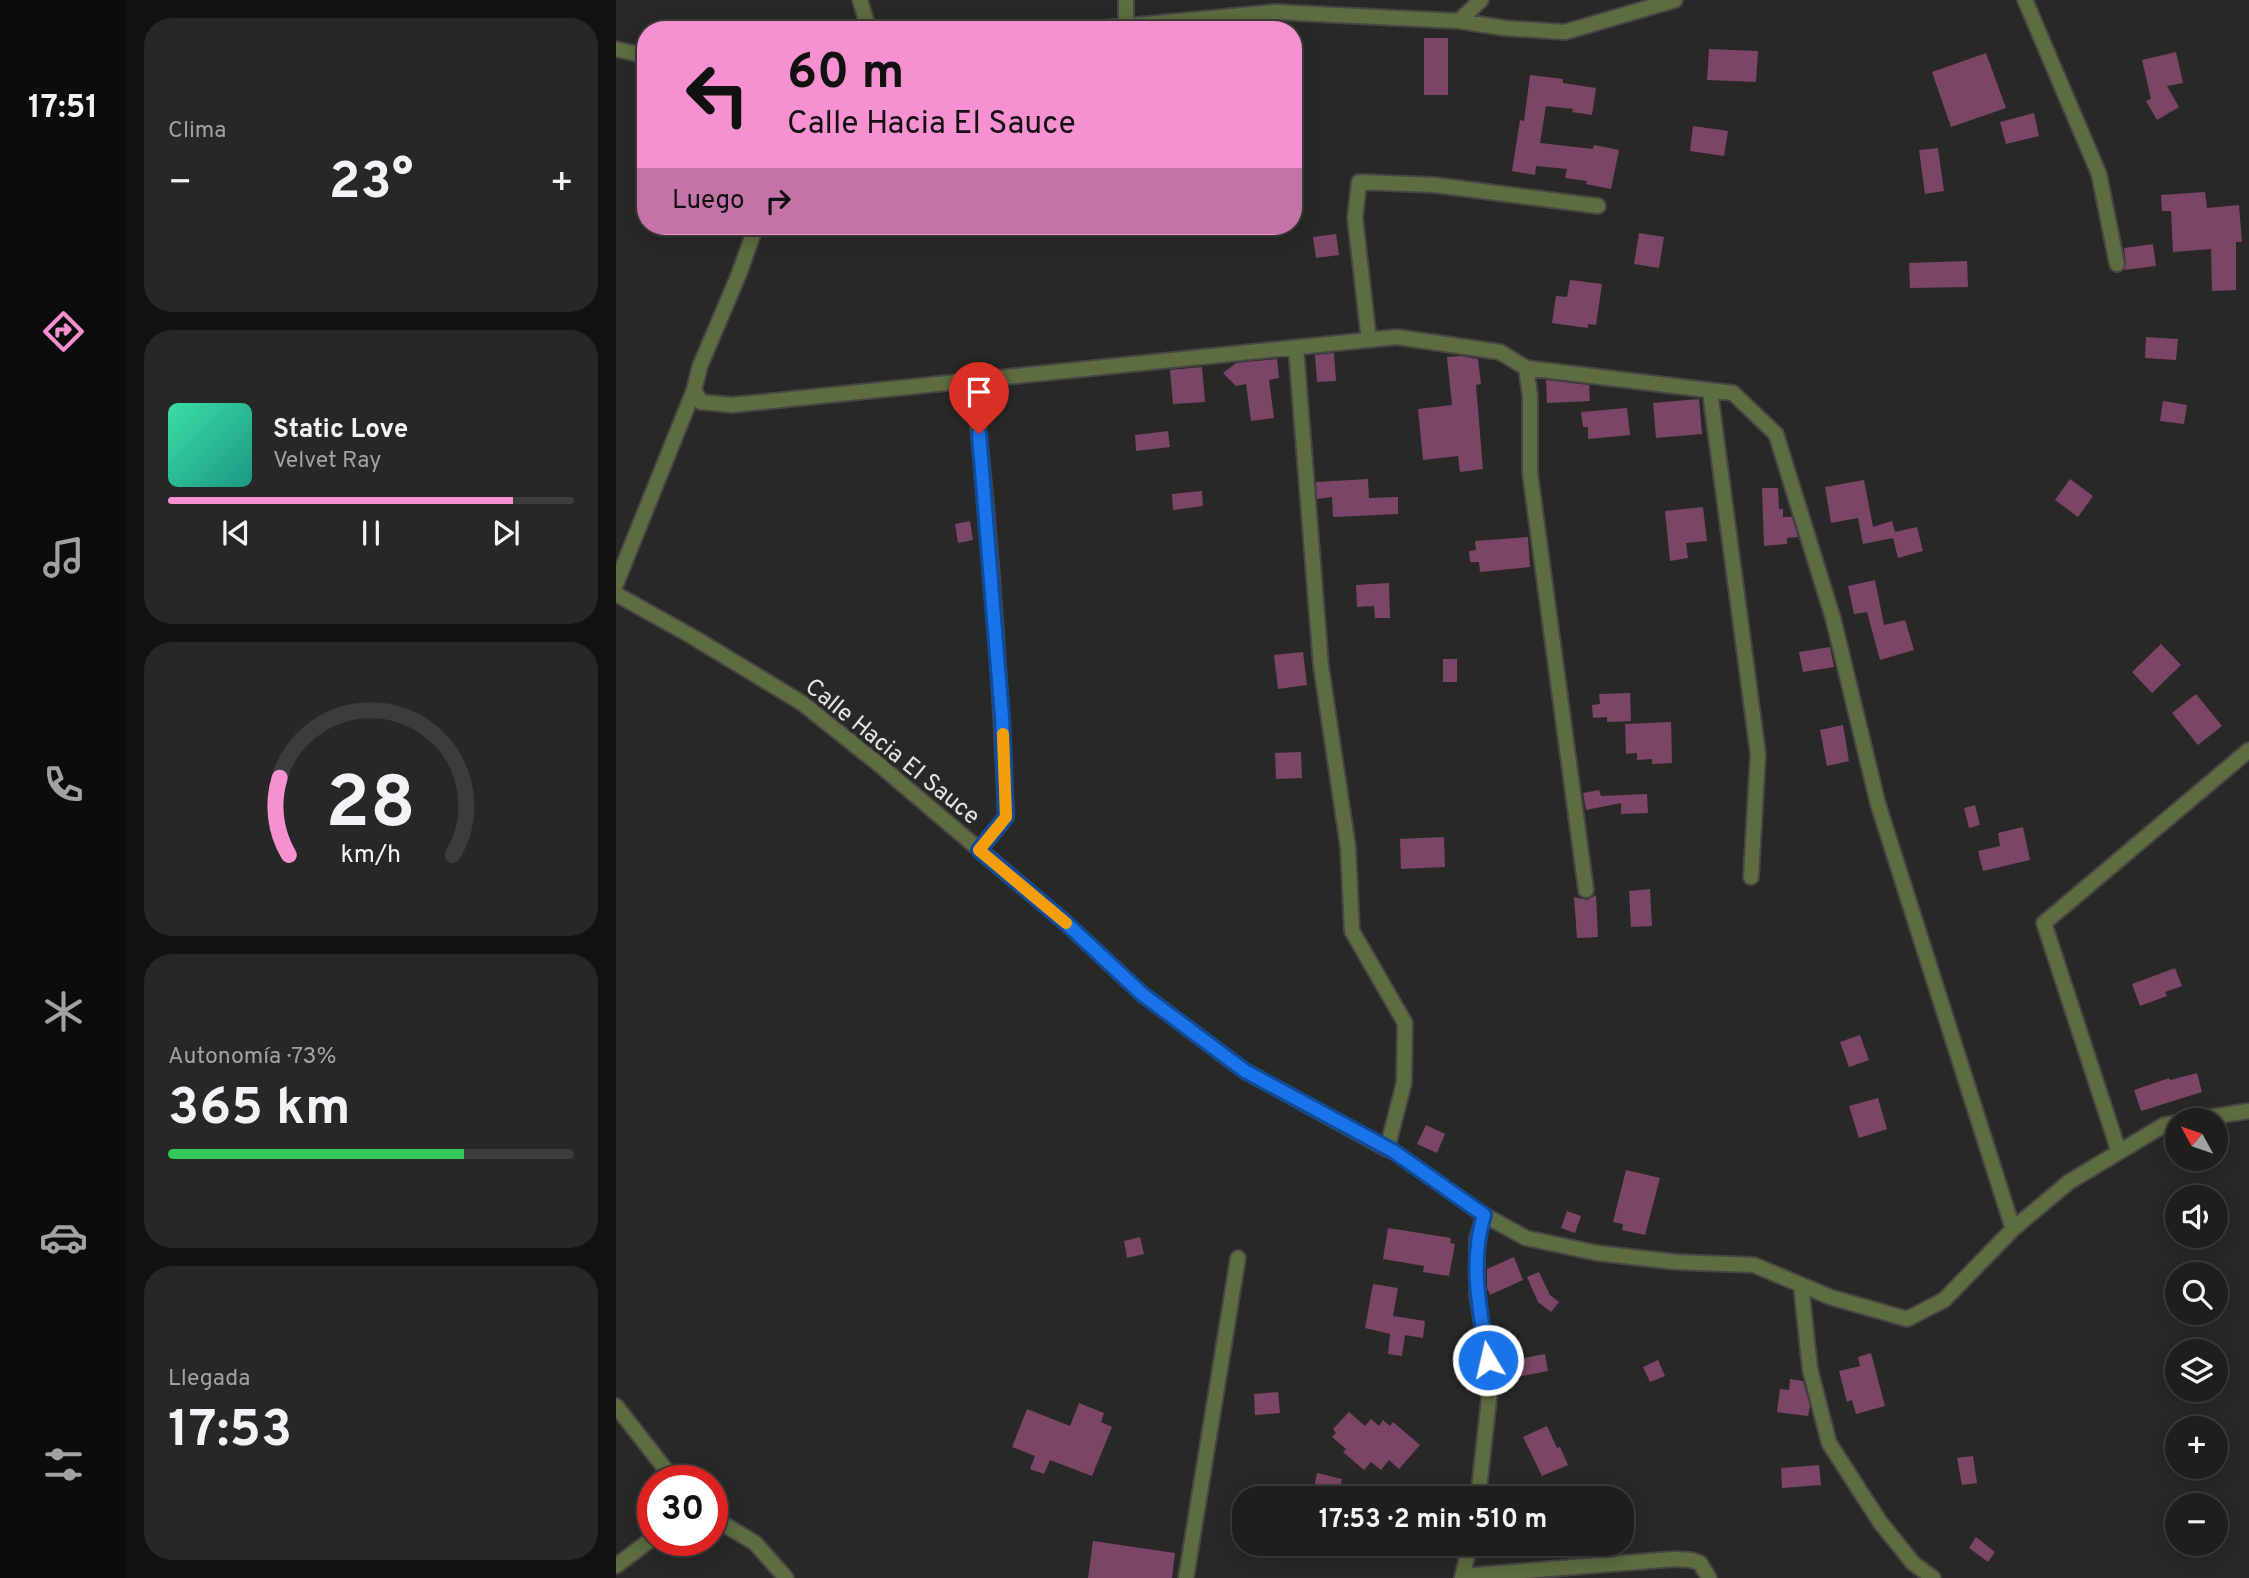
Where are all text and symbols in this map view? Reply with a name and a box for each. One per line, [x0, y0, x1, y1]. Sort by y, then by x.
text: 60 m [787, 44, 905, 106]
icon: left [672, 49, 763, 140]
text: 17:51 [28, 89, 98, 129]
text: Calle Hacia El Sauce [787, 105, 1076, 145]
text: Clima [168, 117, 226, 146]
text: 23° [329, 151, 413, 217]
text: − [168, 160, 193, 209]
text: + [549, 160, 574, 209]
icon: right [759, 182, 797, 220]
text: Luego [672, 185, 745, 218]
icon: directions [39, 307, 88, 356]
pin [949, 362, 1009, 434]
icon: arrive [960, 373, 998, 411]
text: Static Love [273, 414, 408, 447]
text: Velvet Ray [273, 447, 381, 476]
icon: previous [217, 514, 255, 552]
icon: pause [352, 514, 390, 552]
icon: next [487, 514, 525, 552]
icon: music [39, 533, 88, 582]
street label: Calle Hacia El Sauce [798, 673, 985, 832]
icon: phone [39, 760, 88, 809]
text: 28 [326, 761, 416, 853]
text: km/h [341, 840, 401, 872]
icon: climate [39, 987, 88, 1036]
text: Autonomía · 73% [168, 1043, 336, 1072]
text: 365 km [168, 1077, 351, 1143]
north arrow [2165, 1108, 2228, 1171]
map controls [2165, 1108, 2228, 1556]
button: sound [2165, 1185, 2228, 1248]
icon: car [39, 1213, 88, 1262]
button: search [2165, 1262, 2228, 1325]
position arrow [1451, 1323, 1525, 1397]
button: layers [2165, 1339, 2228, 1402]
text: Llegada [168, 1365, 250, 1394]
text: 17:53 [168, 1399, 292, 1465]
button: + [2165, 1416, 2228, 1479]
icon: filters [39, 1440, 88, 1489]
speed limit sign: 30 [637, 1465, 728, 1556]
button: − [2165, 1493, 2228, 1556]
text: 17:53 · 2 min · 510 m [1319, 1504, 1547, 1537]

